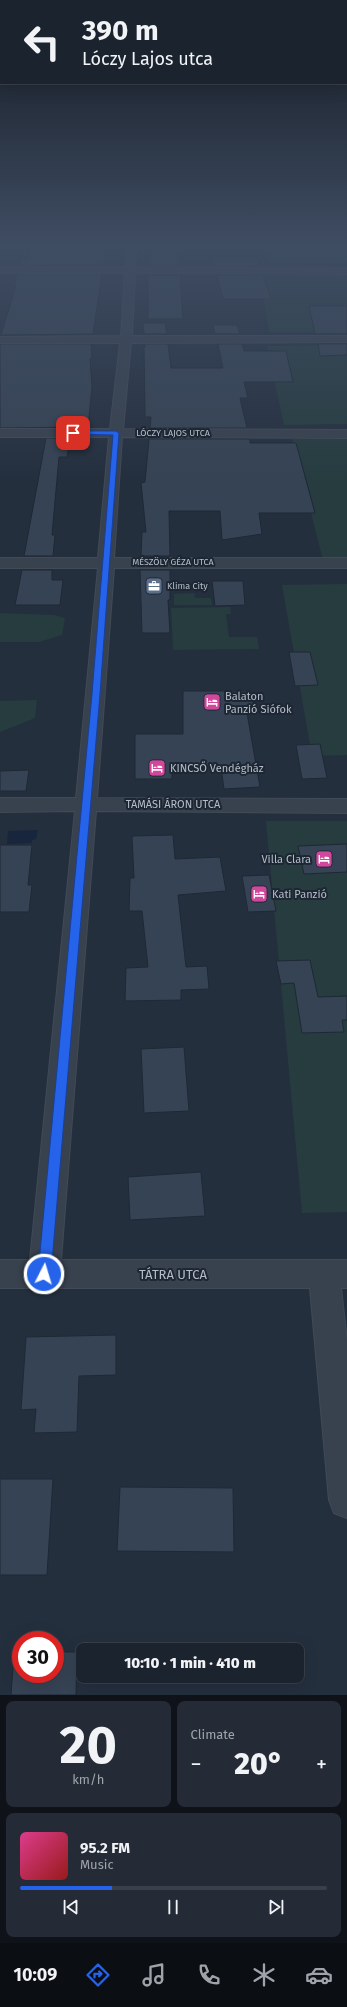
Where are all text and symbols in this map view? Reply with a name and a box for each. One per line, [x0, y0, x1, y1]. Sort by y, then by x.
text: 390 m [82, 14, 159, 47]
icon: left [16, 16, 68, 68]
text: Lóczy Lajos utca [82, 48, 213, 70]
pin [56, 416, 90, 450]
icon: arrive [62, 422, 84, 444]
street label: LÓCZY LAJOS UTCA [136, 428, 211, 438]
street label: MÉSZÖLY GÉZA UTCA [132, 556, 215, 567]
office icon: Klima City [144, 576, 164, 596]
place label: Klima City [167, 581, 208, 591]
place label: Balaton Panzió Siófok [225, 690, 292, 716]
hotel icon: Balaton Panzió Siófok [202, 692, 222, 712]
hotel icon: KINCSŐ Vendégház [147, 758, 167, 778]
place label: KINCSŐ Vendégház [170, 761, 264, 775]
street label: TAMÁSI ÁRON UTCA [126, 797, 221, 811]
hotel icon: Villa Clara [314, 849, 334, 869]
place label: Villa Clara [261, 853, 311, 866]
hotel icon: Kati Panzió [249, 884, 269, 904]
place label: Kati Panzió [272, 888, 327, 901]
position arrow [23, 1253, 65, 1295]
street label: TÁTRA UTCA [139, 1267, 208, 1282]
speed limit sign: 30 [12, 1631, 64, 1683]
text: 10:10 · 1 min · 410 m [124, 1654, 256, 1672]
text: 20 [60, 1714, 117, 1777]
text: Climate [191, 1727, 235, 1742]
text: 20° [234, 1746, 283, 1782]
text: − [191, 1751, 202, 1778]
text: + [316, 1751, 327, 1778]
text: km/h [72, 1772, 104, 1787]
text: 95.2 FM [80, 1839, 130, 1857]
text: Music [80, 1857, 114, 1872]
icon: previous [60, 1896, 82, 1918]
icon: pause [162, 1896, 184, 1918]
icon: next [265, 1896, 287, 1918]
icon: directions [84, 1961, 112, 1989]
icon: music [140, 1961, 168, 1989]
icon: phone [195, 1961, 223, 1989]
icon: climate [250, 1961, 278, 1989]
icon: car [305, 1961, 333, 1989]
text: 10:09 [14, 1964, 57, 1986]

